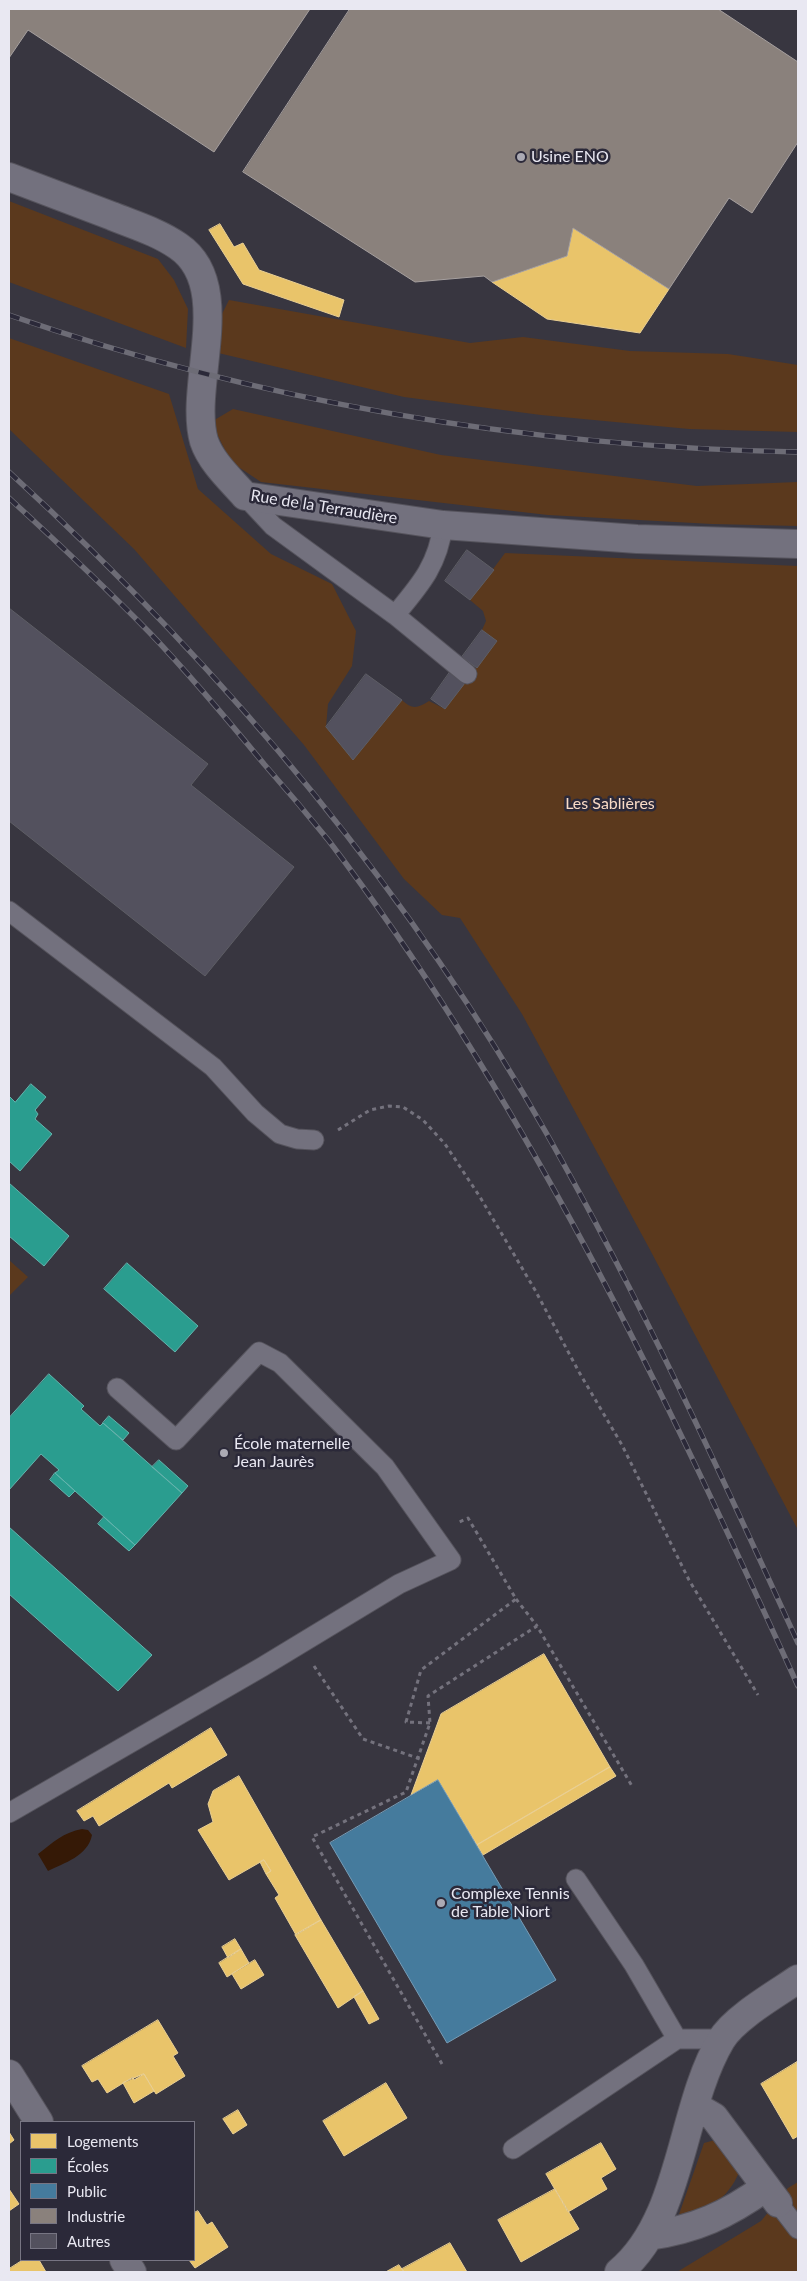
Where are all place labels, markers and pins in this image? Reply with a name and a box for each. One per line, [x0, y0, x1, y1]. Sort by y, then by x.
place label: Usine ENO [531, 147, 609, 167]
marker: Usine ENO [515, 151, 527, 163]
place label: École maternelle Jean Jaurès [234, 1434, 350, 1472]
marker: École maternelle Jean Jaurès [218, 1447, 230, 1459]
place label: Complexe Tennis de Table Niort [451, 1884, 570, 1922]
marker: Complexe Tennis de Table Niort [435, 1897, 447, 1909]

